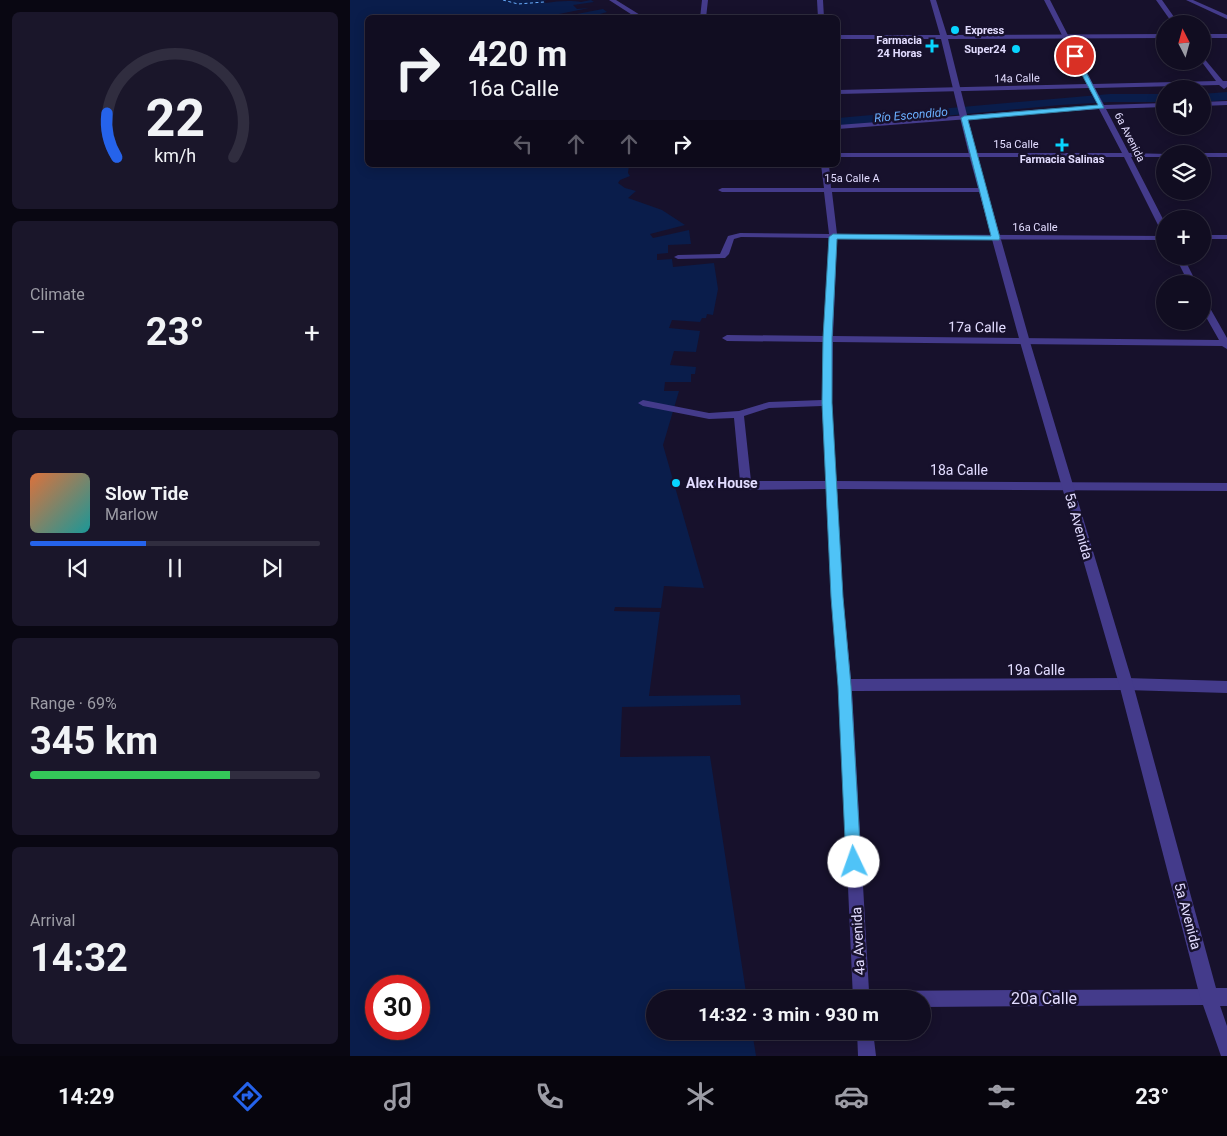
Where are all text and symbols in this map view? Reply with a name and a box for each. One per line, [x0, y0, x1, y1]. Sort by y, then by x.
north arrow [1156, 15, 1211, 70]
map controls [1156, 15, 1211, 330]
marker: Express [949, 24, 961, 36]
place label: Express [965, 24, 1004, 37]
text: 420 m [468, 34, 567, 75]
place label: Farmacia 24 Horas [876, 34, 922, 60]
icon: right [385, 35, 450, 100]
pin [1054, 35, 1096, 77]
marker: Farmacia 24 Horas [926, 40, 938, 52]
icon: arrive [1061, 42, 1089, 70]
place label: Super24 [964, 43, 1007, 56]
marker: Super24 [1010, 43, 1022, 55]
street label: 14a Calle [994, 72, 1040, 85]
text: 16a Calle [468, 76, 559, 101]
button: sound [1156, 80, 1211, 135]
text: 22 [145, 88, 205, 149]
water label: Río Escondido [874, 105, 949, 125]
street label: 6a Avenida [1112, 110, 1148, 164]
icon: left [509, 130, 537, 158]
icon: ahead [562, 130, 590, 158]
icon: ahead [615, 130, 643, 158]
icon: right [668, 130, 696, 158]
street label: 15a Calle [993, 138, 1039, 151]
marker: Farmacia Salinas [1056, 139, 1068, 151]
text: km/h [154, 145, 196, 166]
button: layers [1156, 145, 1211, 200]
place label: Farmacia Salinas [1020, 153, 1105, 166]
street label: 15a Calle A [824, 172, 880, 185]
button: + [1156, 210, 1211, 265]
street label: 16a Calle [1012, 221, 1058, 234]
button: − [1156, 275, 1211, 330]
text: Climate [30, 285, 85, 304]
text: 23° [146, 310, 204, 354]
text: − [30, 316, 46, 349]
text: + [304, 316, 320, 349]
street label: 17a Calle [948, 318, 1006, 336]
street label: 18a Calle [930, 462, 988, 478]
place label: Alex House [686, 475, 758, 491]
marker: Alex House [670, 477, 682, 489]
text: Slow Tide [105, 482, 188, 505]
street label: 5a Avenida [1062, 491, 1096, 561]
text: Marlow [105, 505, 158, 524]
icon: previous [64, 554, 92, 582]
icon: pause [161, 554, 189, 582]
icon: next [258, 554, 286, 582]
street label: 19a Calle [1007, 662, 1065, 678]
text: Range · 69% [30, 694, 117, 713]
text: 345 km [30, 719, 158, 763]
position arrow [827, 835, 879, 887]
street label: 5a Avenida [1171, 881, 1205, 951]
street label: 4a Avenida [848, 906, 868, 976]
text: Arrival [30, 911, 75, 930]
text: 14:32 [30, 936, 128, 980]
speed limit sign: 30 [365, 975, 430, 1040]
street label: 20a Calle [1011, 989, 1077, 1008]
text: 14:32 · 3 min · 930 m [698, 1003, 879, 1026]
icon: directions [230, 1079, 265, 1114]
icon: music [381, 1079, 416, 1114]
icon: phone [532, 1079, 567, 1114]
icon: climate [683, 1079, 718, 1114]
icon: car [834, 1079, 869, 1114]
icon: filters [984, 1079, 1019, 1114]
text: 14:29 [58, 1084, 115, 1109]
text: 23° [1135, 1084, 1169, 1109]

